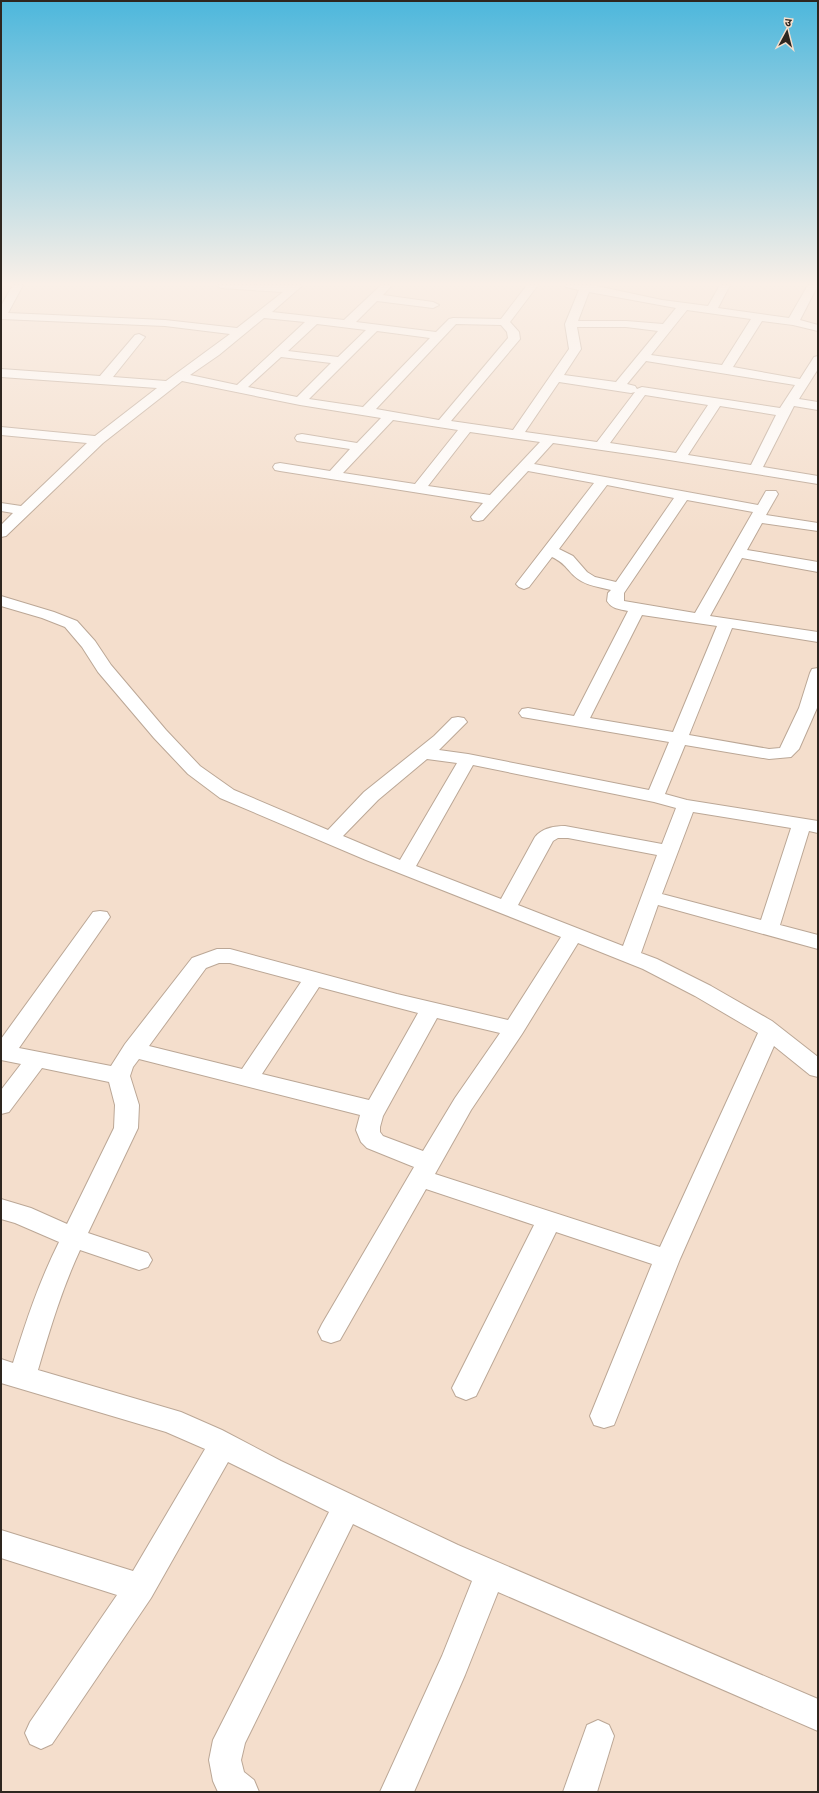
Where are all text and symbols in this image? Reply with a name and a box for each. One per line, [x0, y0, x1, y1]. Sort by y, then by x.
north arrow [767, 12, 807, 52]
text: उ [784, 16, 793, 28]

